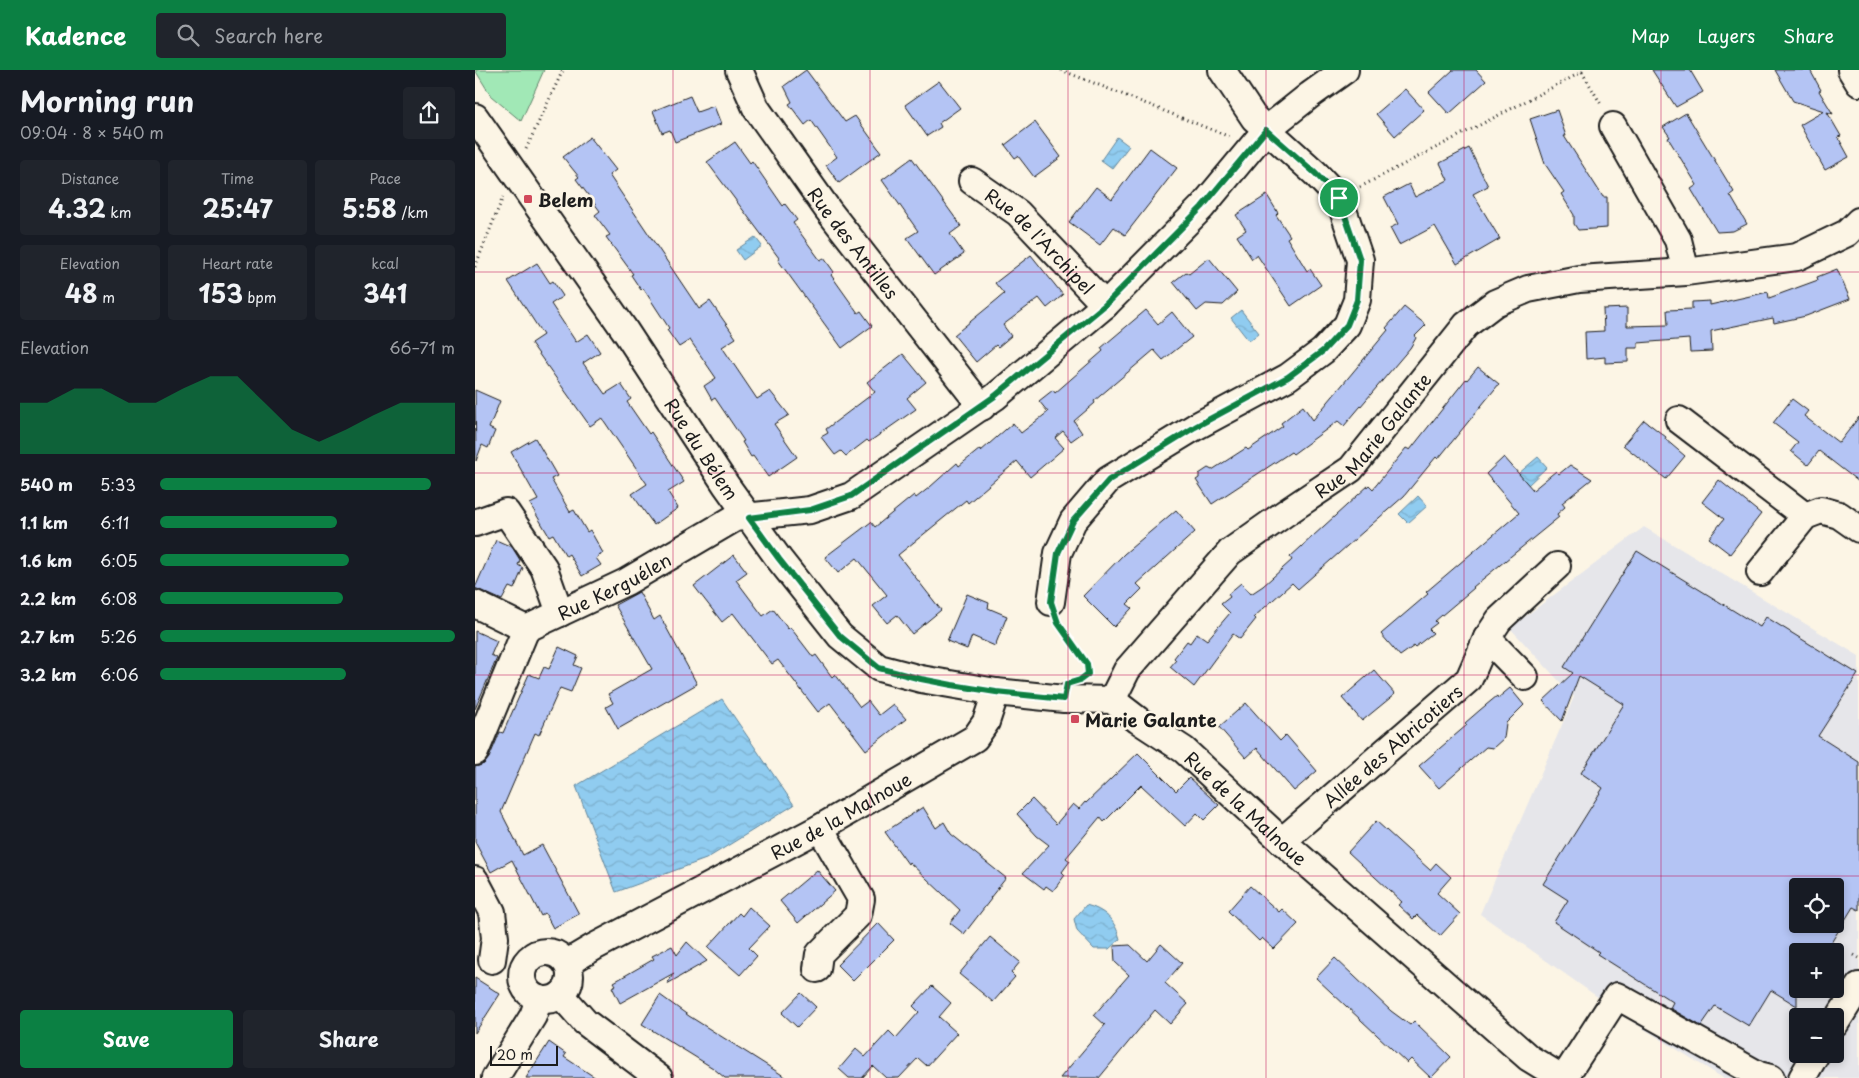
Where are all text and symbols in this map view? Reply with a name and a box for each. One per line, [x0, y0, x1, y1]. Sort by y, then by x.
search box [156, 13, 506, 58]
text: Kadence [25, 17, 126, 53]
icon: search [174, 21, 202, 49]
text: Search here [214, 21, 323, 49]
text: Map [1631, 22, 1670, 49]
text: Layers [1698, 22, 1755, 49]
text: Share [1783, 22, 1834, 49]
text: Morning run [20, 79, 194, 122]
button: share [403, 87, 455, 139]
text: 09:04 · 8 × 540 m [20, 120, 164, 144]
text: Distance [60, 168, 119, 189]
text: Time [221, 168, 254, 189]
text: Pace [369, 168, 401, 189]
pin [1318, 177, 1360, 219]
street label: Rue des Antilles [802, 181, 906, 304]
street label: Rue de l'Archipel [980, 181, 1101, 300]
icon: arrive [1325, 184, 1353, 212]
place label: Belem [538, 186, 594, 213]
text: 4.32 [48, 189, 106, 227]
text: 25:47 [202, 189, 273, 227]
text: 5:58 [342, 189, 397, 227]
marker: Belem [522, 193, 534, 205]
text: km [106, 202, 131, 223]
text: /km [397, 202, 428, 223]
text: Elevation [60, 253, 120, 274]
text: Heart rate [202, 253, 273, 274]
text: kcal [371, 253, 399, 274]
text: 48 [65, 274, 98, 312]
text: 153 [198, 274, 243, 312]
text: 341 [363, 274, 407, 312]
text: m [98, 287, 115, 308]
text: bpm [243, 287, 277, 308]
text: Elevation [20, 335, 89, 359]
text: 66–71 m [389, 335, 455, 359]
street label: Rue Marie Galante [1308, 366, 1437, 504]
street label: Rue du Bélem [659, 392, 746, 505]
text: 540 m [20, 472, 73, 496]
text: 5:33 [100, 472, 136, 496]
text: 1.1 km [20, 510, 68, 534]
text: 6:11 [100, 510, 129, 534]
street label: Rue Kerguélen [553, 545, 676, 626]
text: 1.6 km [20, 548, 72, 572]
text: 6:05 [100, 548, 138, 572]
text: 2.2 km [20, 586, 76, 610]
text: 6:08 [100, 586, 137, 610]
text: 2.7 km [20, 624, 75, 648]
text: 5:26 [100, 624, 137, 648]
text: 3.2 km [20, 662, 77, 686]
text: 6:06 [100, 662, 139, 686]
street label: Allée des Abricotiers [1317, 677, 1468, 813]
place label: Marie Galante [1085, 706, 1217, 733]
marker: Marie Galante [1069, 713, 1081, 725]
street label: Rue de la Malnoue [1179, 744, 1314, 871]
street label: Rue de la Malnoue [765, 764, 916, 865]
map controls [1789, 878, 1844, 1063]
button: locate [1789, 878, 1844, 933]
button: + [1789, 943, 1844, 998]
button: − [1789, 1008, 1844, 1063]
button: Save [20, 1010, 233, 1068]
button: Share [243, 1010, 455, 1068]
scale bar [490, 1043, 557, 1066]
text: 20 m [497, 1044, 533, 1065]

